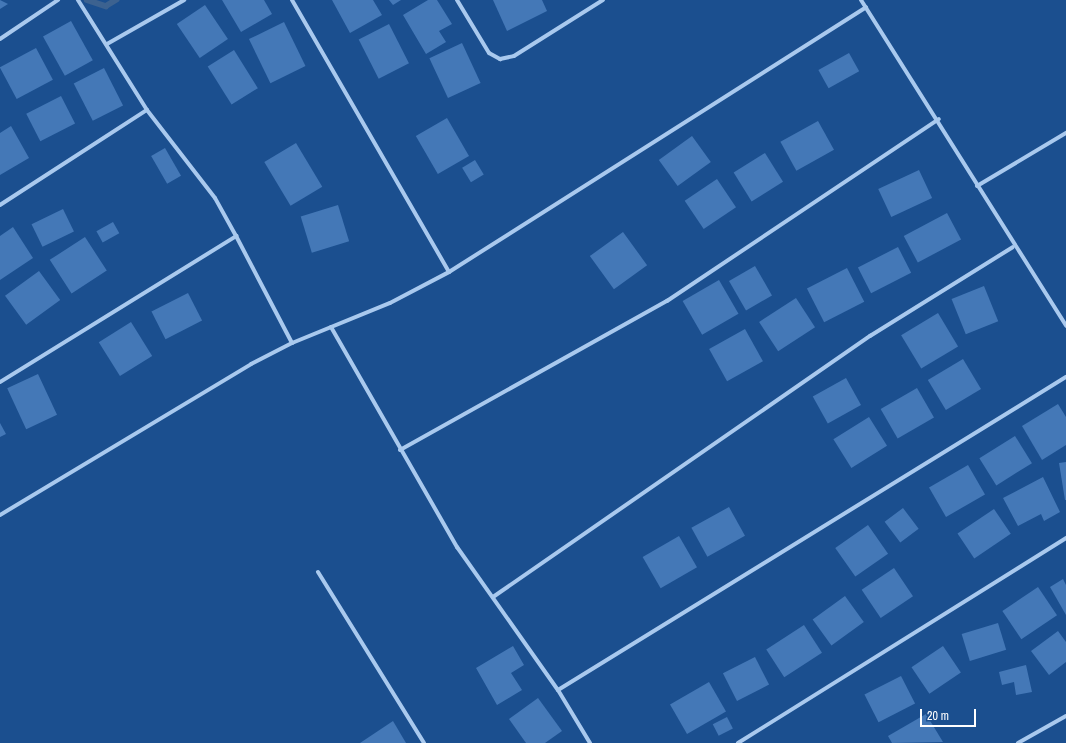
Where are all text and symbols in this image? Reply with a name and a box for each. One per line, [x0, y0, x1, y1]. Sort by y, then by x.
scale bar [922, 701, 978, 727]
text: 20 m [927, 708, 949, 724]

